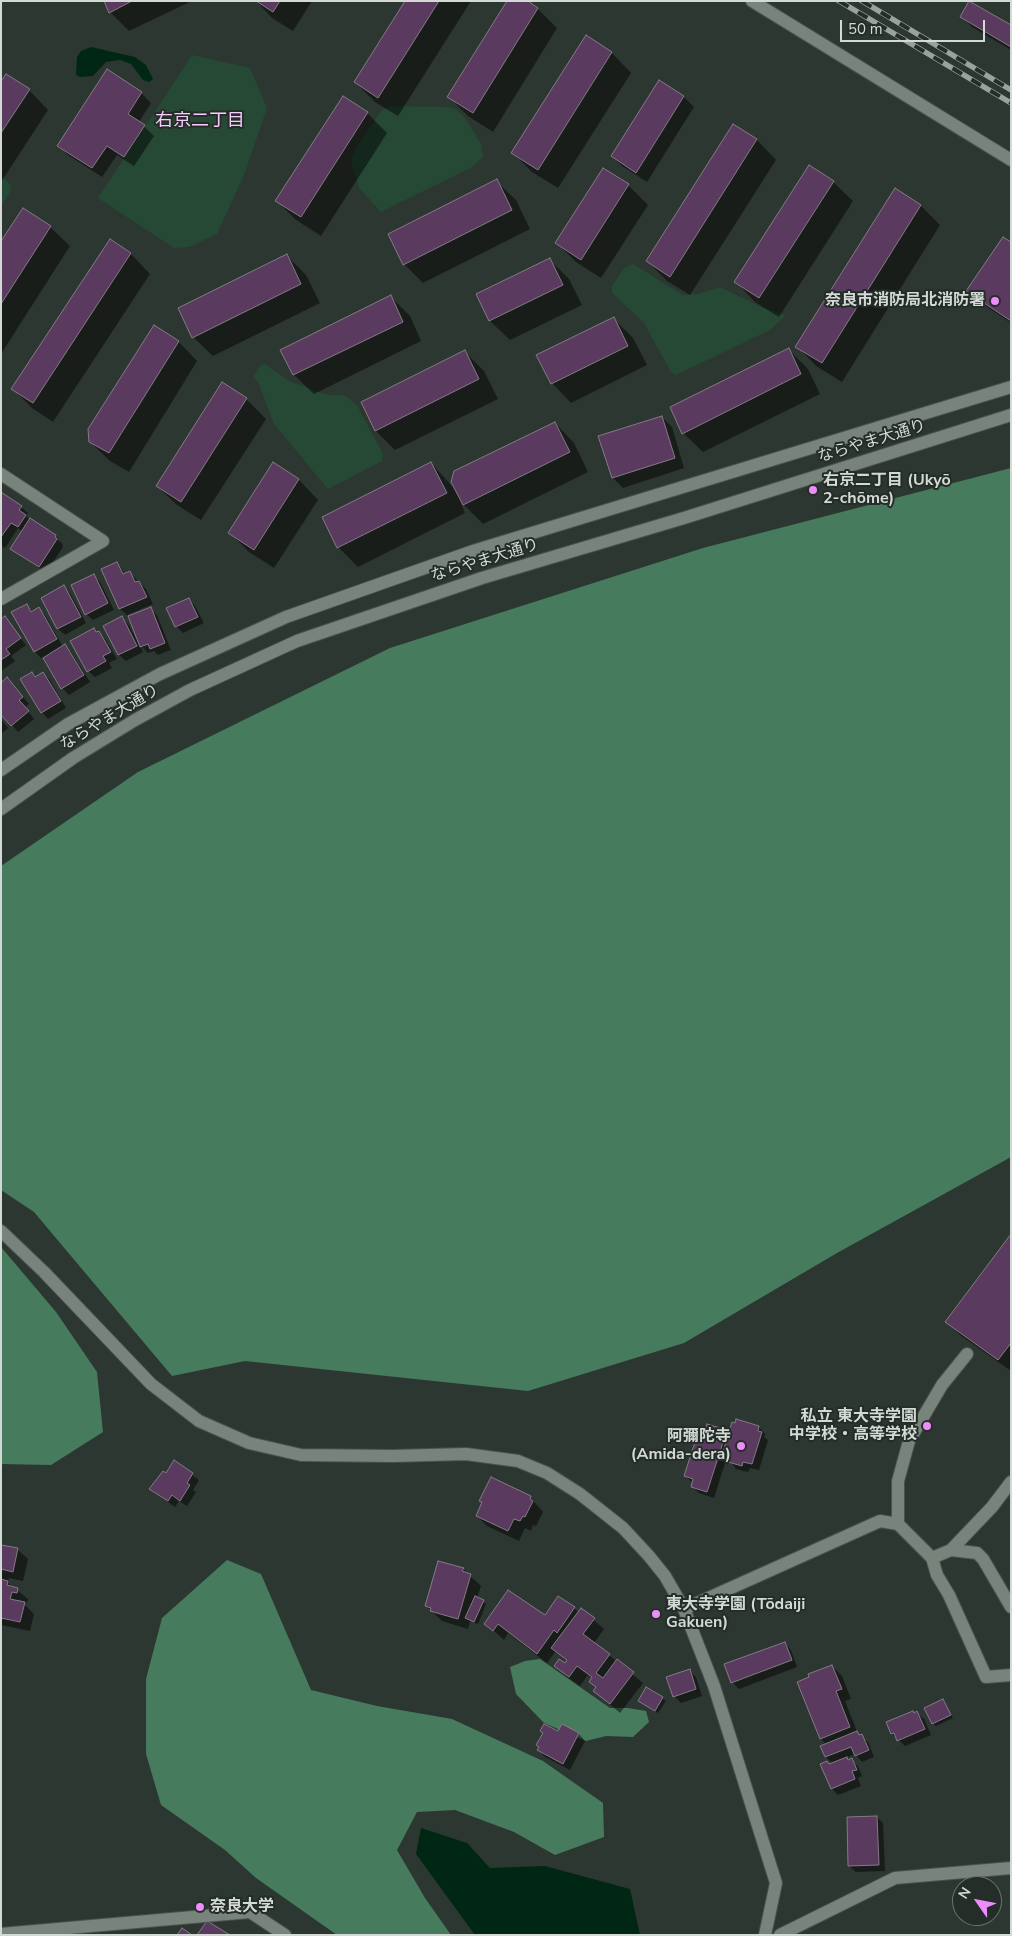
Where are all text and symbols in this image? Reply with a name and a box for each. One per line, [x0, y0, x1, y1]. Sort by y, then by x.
scale bar [842, 10, 987, 42]
text: 50 m [848, 19, 883, 39]
district label: 右京二丁目 [155, 111, 245, 133]
place label: 奈良市消防局北消防署 [825, 291, 985, 311]
marker: 奈良市消防局北消防署 [989, 295, 1001, 307]
street label: ならやま大通り [816, 416, 928, 468]
place label: 右京二丁目 (Ukyō 2-chōme) [823, 471, 951, 509]
marker: 右京二丁目 (Ukyō 2-chōme) [807, 484, 819, 496]
street label: ならやま大通り [429, 535, 541, 587]
street label: ならやま大通り [57, 681, 163, 755]
place label: 私立 東大寺学園 中学校・高等学校 [789, 1407, 917, 1445]
marker: 私立 東大寺学園 中学校・高等学校 [921, 1420, 933, 1432]
place label: 阿彌陀寺 (Amida-dera) [631, 1427, 731, 1465]
marker: 阿彌陀寺 (Amida-dera) [735, 1440, 747, 1452]
place label: 東大寺学園 (Tōdaiji Gakuen) [666, 1595, 805, 1633]
marker: 東大寺学園 (Tōdaiji Gakuen) [650, 1608, 662, 1620]
north arrow [952, 1876, 1002, 1926]
text: N [954, 1884, 976, 1903]
place label: 奈良大学 [210, 1897, 274, 1917]
marker: 奈良大学 [194, 1901, 206, 1913]

